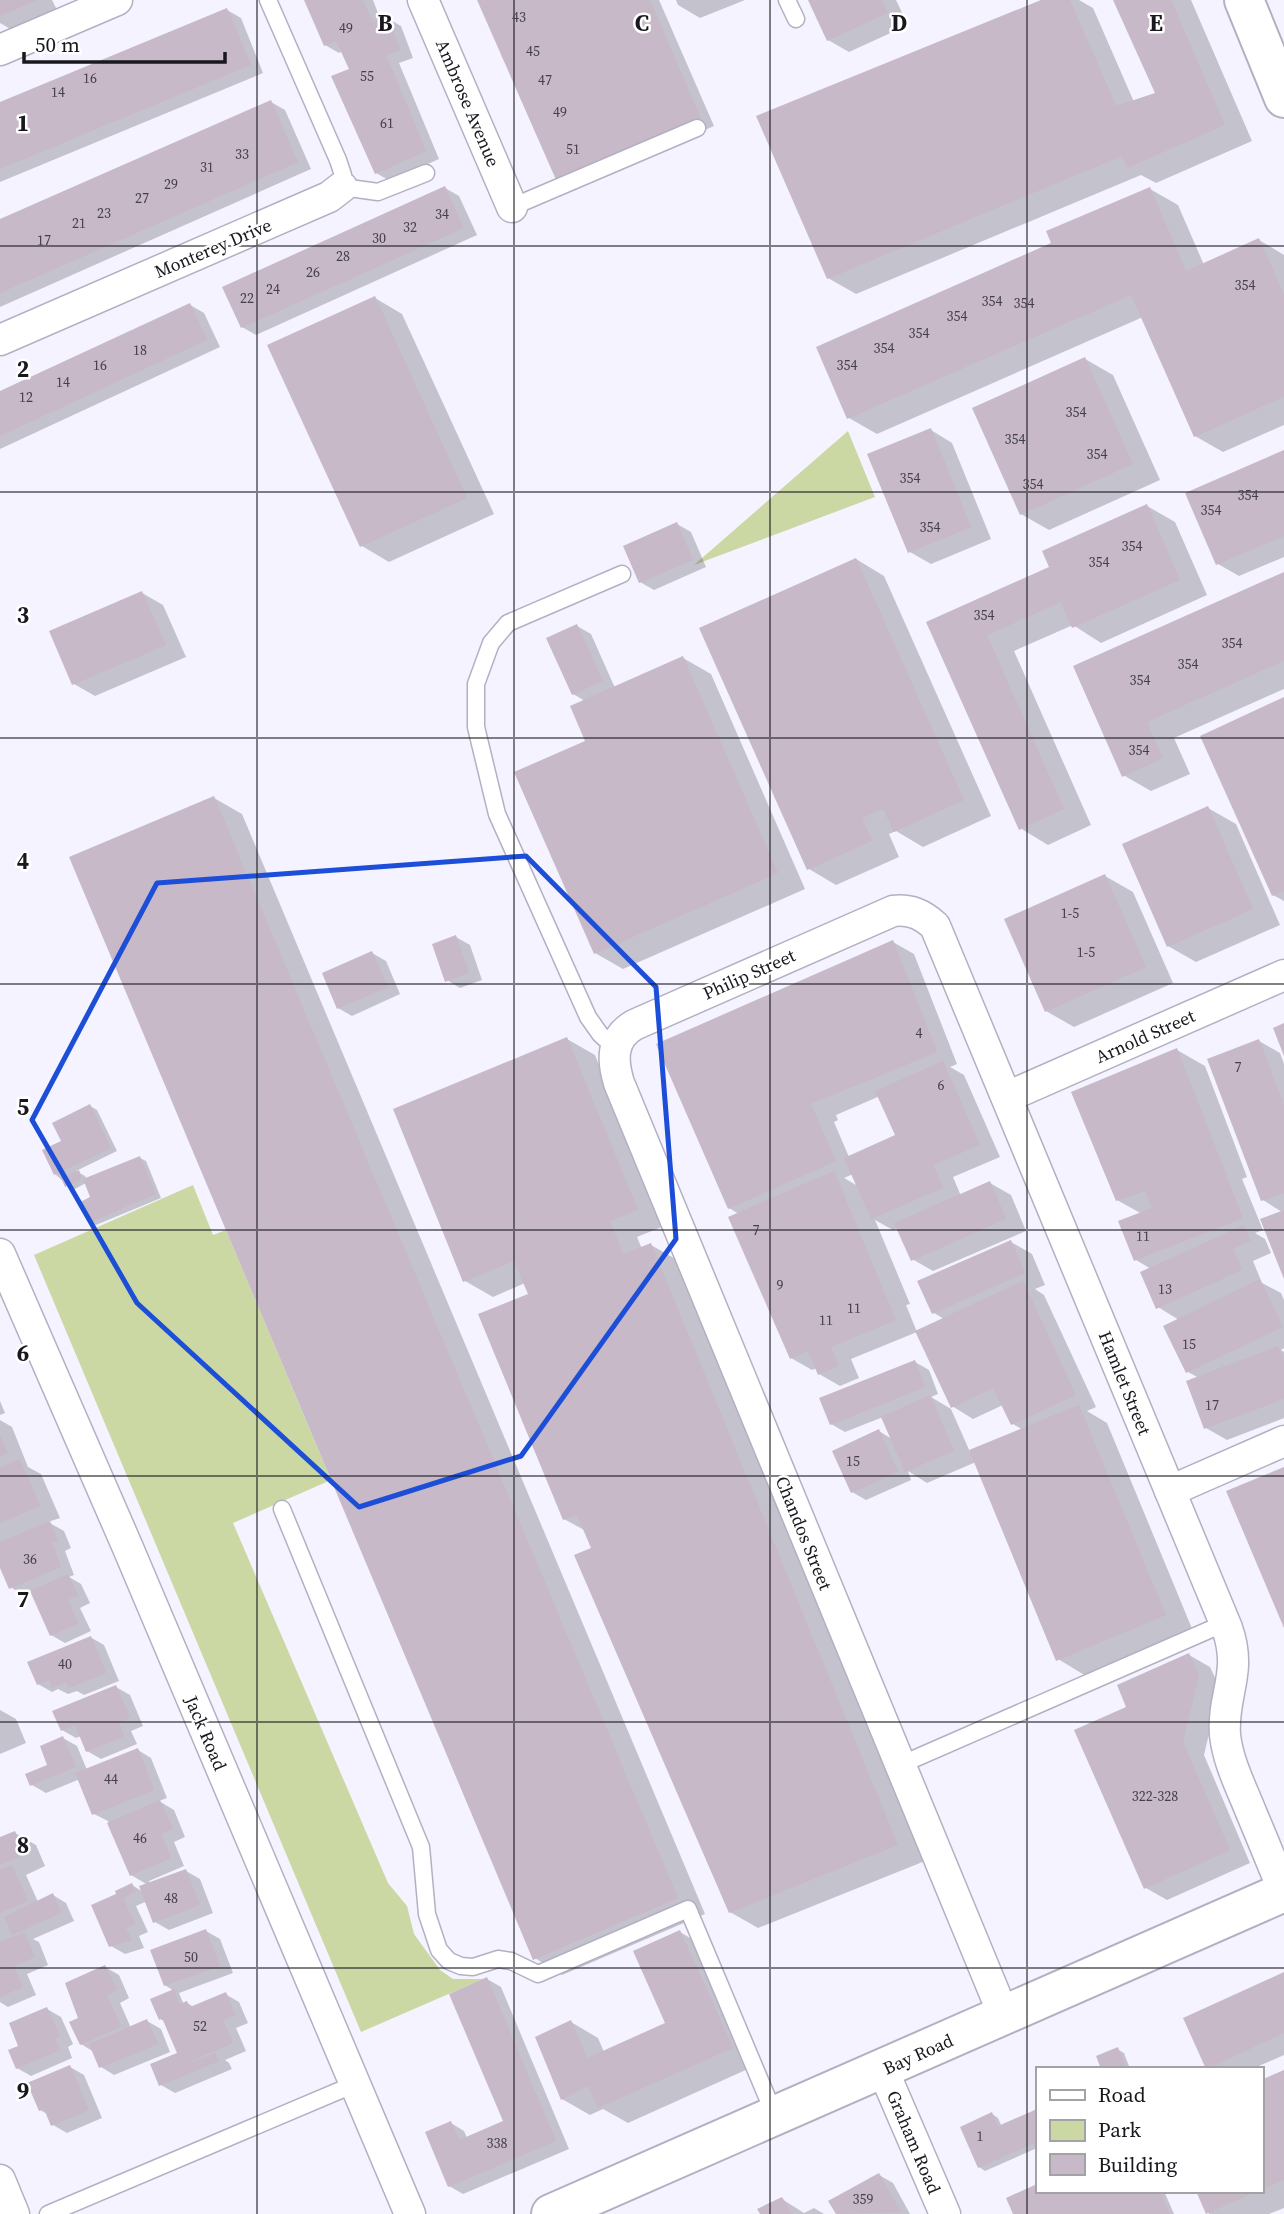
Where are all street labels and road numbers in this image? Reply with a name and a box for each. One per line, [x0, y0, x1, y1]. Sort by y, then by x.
street label: Ambrose Avenue [430, 35, 506, 171]
street label: Monterey Drive [151, 212, 275, 284]
street label: Philip Street [699, 942, 799, 1005]
street label: Arnold Street [1091, 1003, 1199, 1069]
street label: Hamlet Street [1093, 1327, 1157, 1439]
street label: Chandos Street [770, 1472, 838, 1594]
street label: Jack Road [179, 1691, 233, 1774]
street label: Bay Road [879, 2027, 957, 2081]
street label: Graham Road [881, 2087, 947, 2197]

